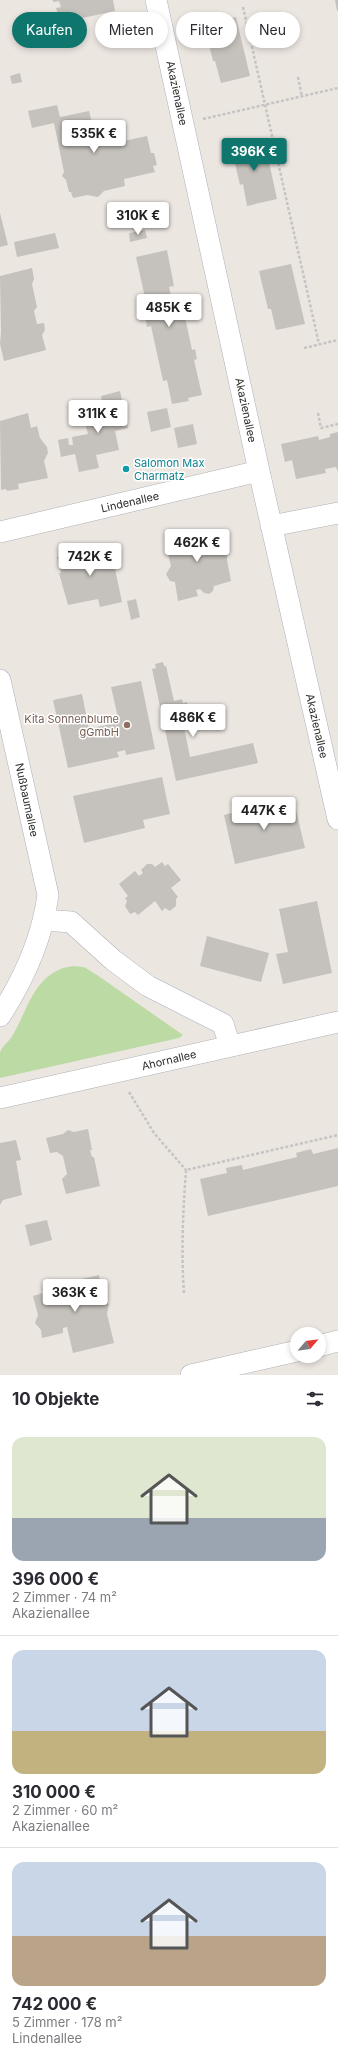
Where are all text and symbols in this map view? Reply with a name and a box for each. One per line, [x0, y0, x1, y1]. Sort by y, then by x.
chip: Kaufen [12, 12, 87, 48]
chip: Mieten [95, 12, 168, 48]
chip: Filter [176, 12, 237, 48]
chip: Neu [245, 12, 300, 48]
street label: Akazienallee [163, 59, 191, 127]
pin: 535K € [61, 120, 127, 154]
text: 535K € [71, 125, 117, 141]
pin: 396K € [221, 138, 287, 172]
text: 396K € [231, 143, 277, 159]
pin: 310K € [105, 202, 171, 236]
text: 310K € [116, 207, 160, 223]
pin: 485K € [136, 294, 202, 328]
text: 485K € [146, 299, 192, 315]
street label: Akazienallee [232, 376, 260, 444]
pin: 311K € [65, 400, 131, 434]
text: 311K € [78, 405, 118, 421]
place label: Salomon Max Charmatz [134, 456, 204, 483]
marker: Salomon Max Charmatz [121, 464, 131, 474]
street label: Lindenallee [99, 489, 161, 515]
pin: 462K € [164, 529, 230, 563]
text: 462K € [174, 534, 220, 550]
pin: 742K € [57, 543, 123, 577]
text: 742K € [67, 548, 113, 564]
street label: Akazienallee [303, 692, 331, 760]
pin: 486K € [160, 704, 226, 738]
text: 486K € [169, 709, 217, 725]
place label: Kita Sonnenblume gGmbH [24, 712, 119, 739]
marker: Kita Sonnenblume gGmbH [122, 720, 132, 730]
street label: Nußbaumallee [12, 762, 42, 838]
pin: 447K € [231, 797, 297, 831]
text: 447K € [241, 802, 287, 818]
street label: Ahornallee [140, 1047, 198, 1073]
pin: 363K € [42, 1279, 108, 1313]
text: 363K € [52, 1284, 98, 1300]
north arrow [290, 1327, 326, 1363]
map controls [290, 1327, 326, 1363]
icon: filters [304, 1388, 326, 1410]
text: 10 Objekte [12, 1389, 99, 1409]
icon: home [133, 1463, 205, 1535]
text: 396 000 € [12, 1569, 99, 1589]
text: 2 Zimmer · 74 m² [12, 1589, 117, 1605]
text: Akazienallee [12, 1605, 90, 1621]
icon: home [133, 1676, 205, 1748]
text: 310 000 € [12, 1782, 96, 1802]
text: 2 Zimmer · 60 m² [12, 1802, 118, 1818]
text: Akazienallee [12, 1818, 90, 1834]
icon: home [133, 1888, 205, 1960]
text: 742 000 € [12, 1994, 97, 2014]
text: 5 Zimmer · 178 m² [12, 2014, 122, 2030]
text: Lindenallee [12, 2030, 82, 2046]

